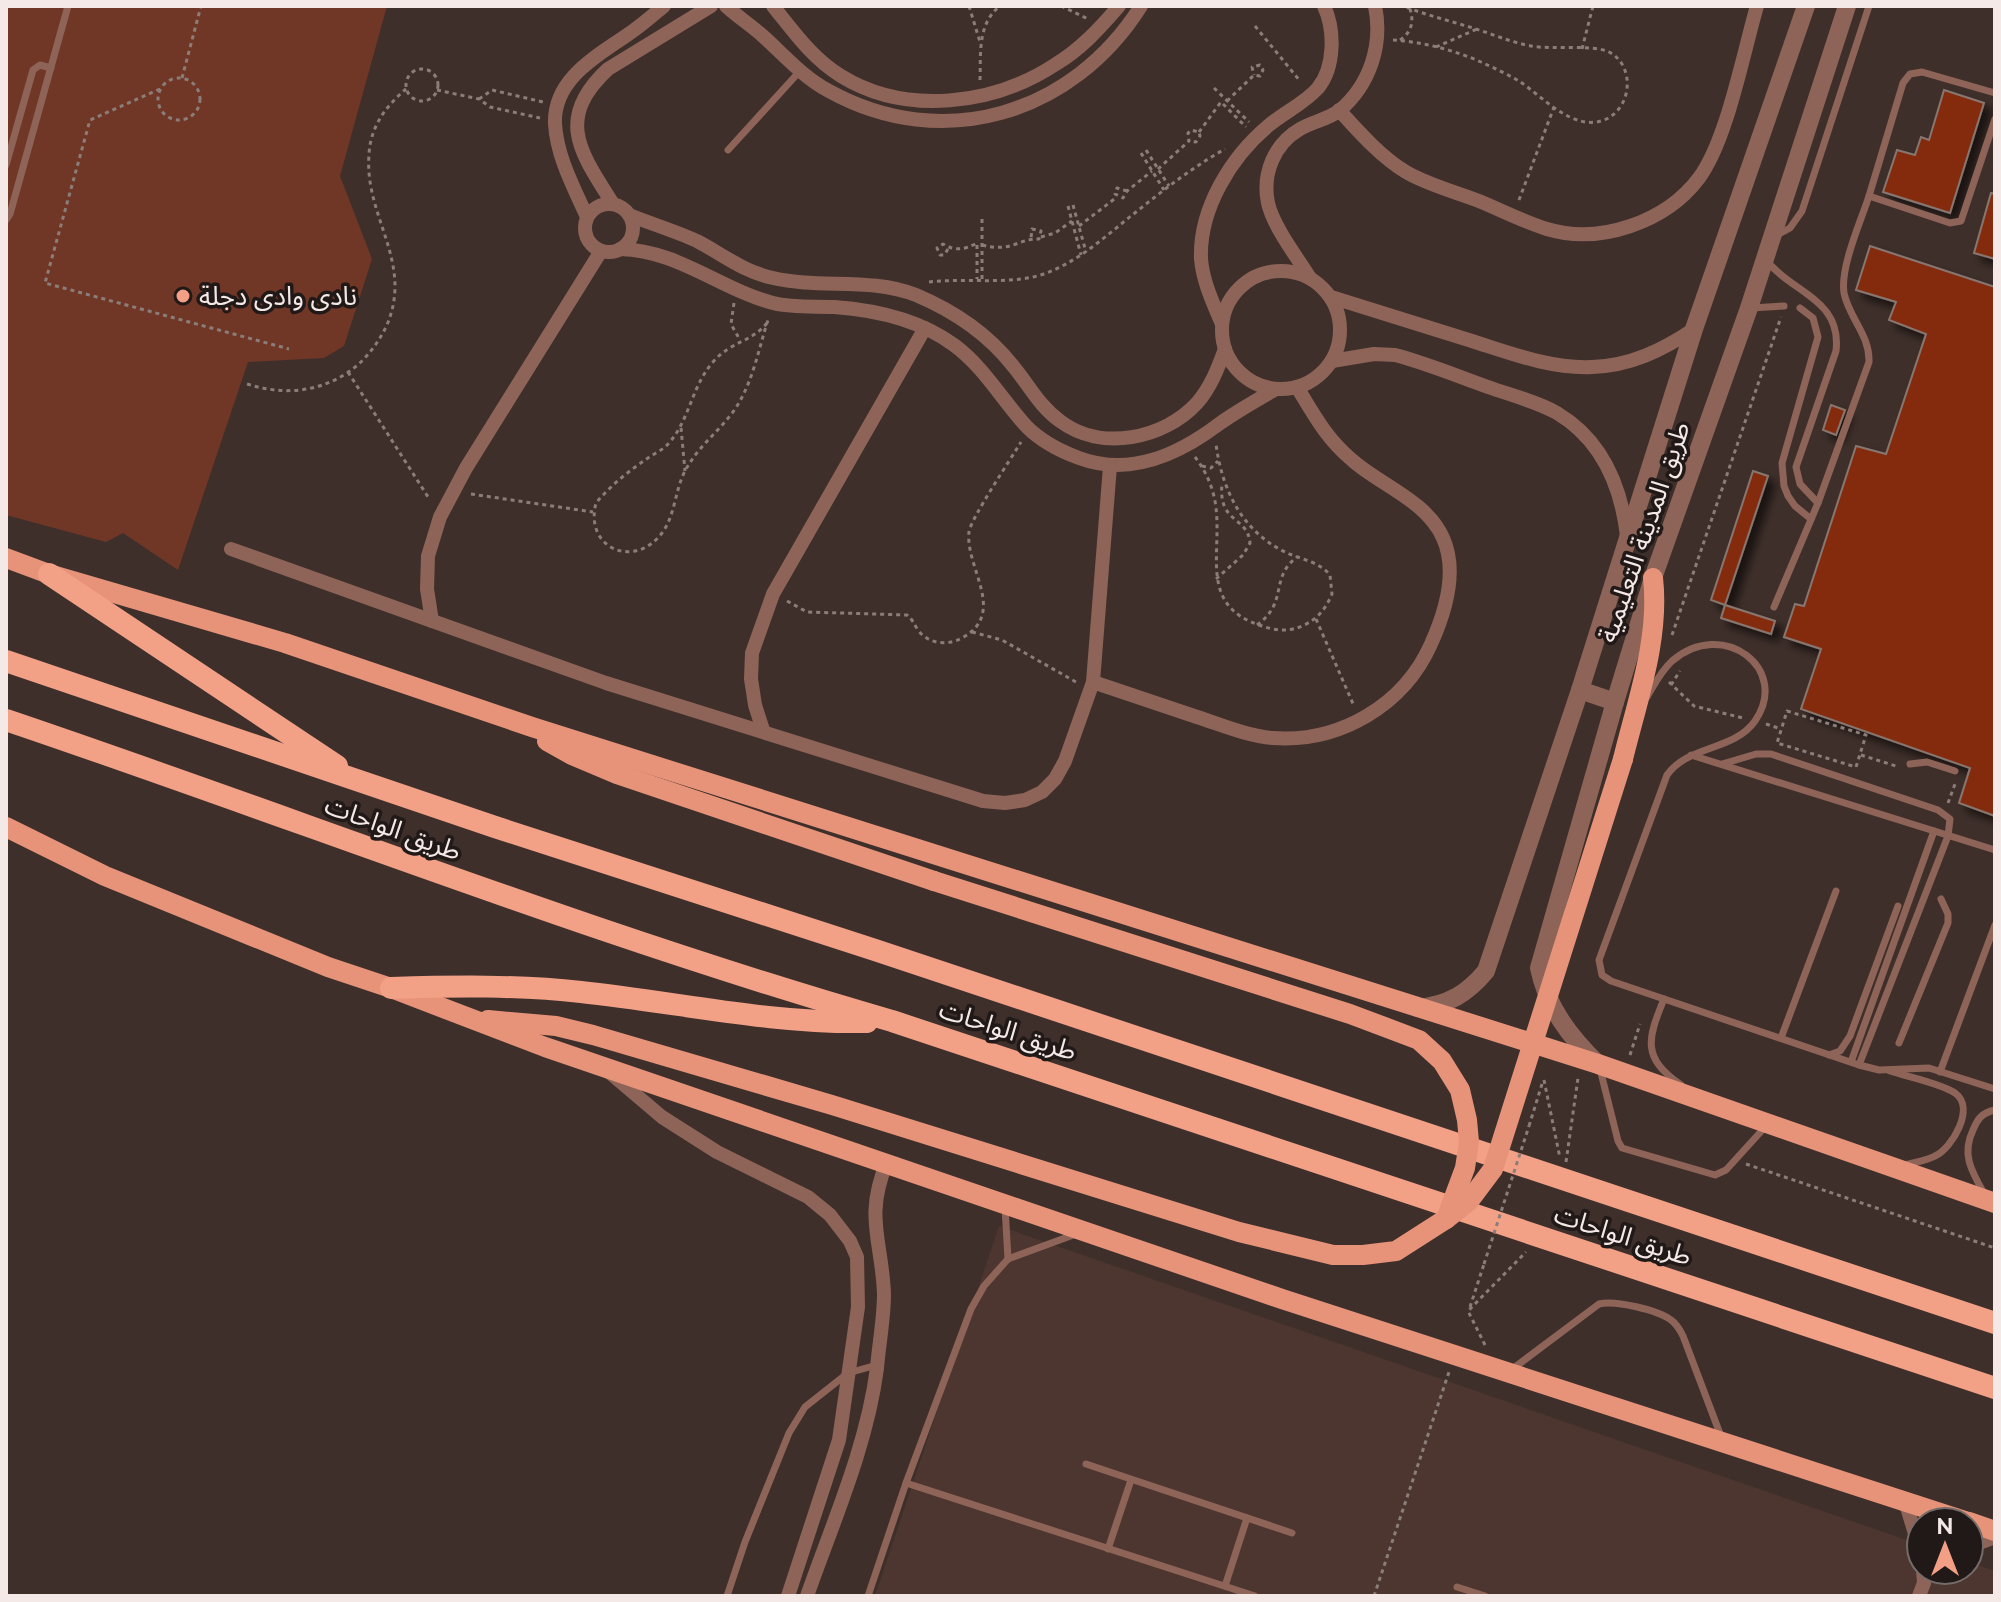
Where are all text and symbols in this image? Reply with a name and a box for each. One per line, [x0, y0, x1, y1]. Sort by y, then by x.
place label: نادى وادى دجلة [199, 281, 357, 311]
marker: نادى وادى دجلة [174, 287, 192, 305]
street label: طريق المدينة التعليمية [1592, 418, 1697, 647]
street label: طريق الواحات [321, 790, 465, 867]
street label: طريق الواحات [935, 994, 1080, 1067]
street label: طريق الواحات [1550, 1199, 1695, 1272]
north arrow [1905, 1506, 1985, 1586]
text: N [1937, 1513, 1953, 1539]

